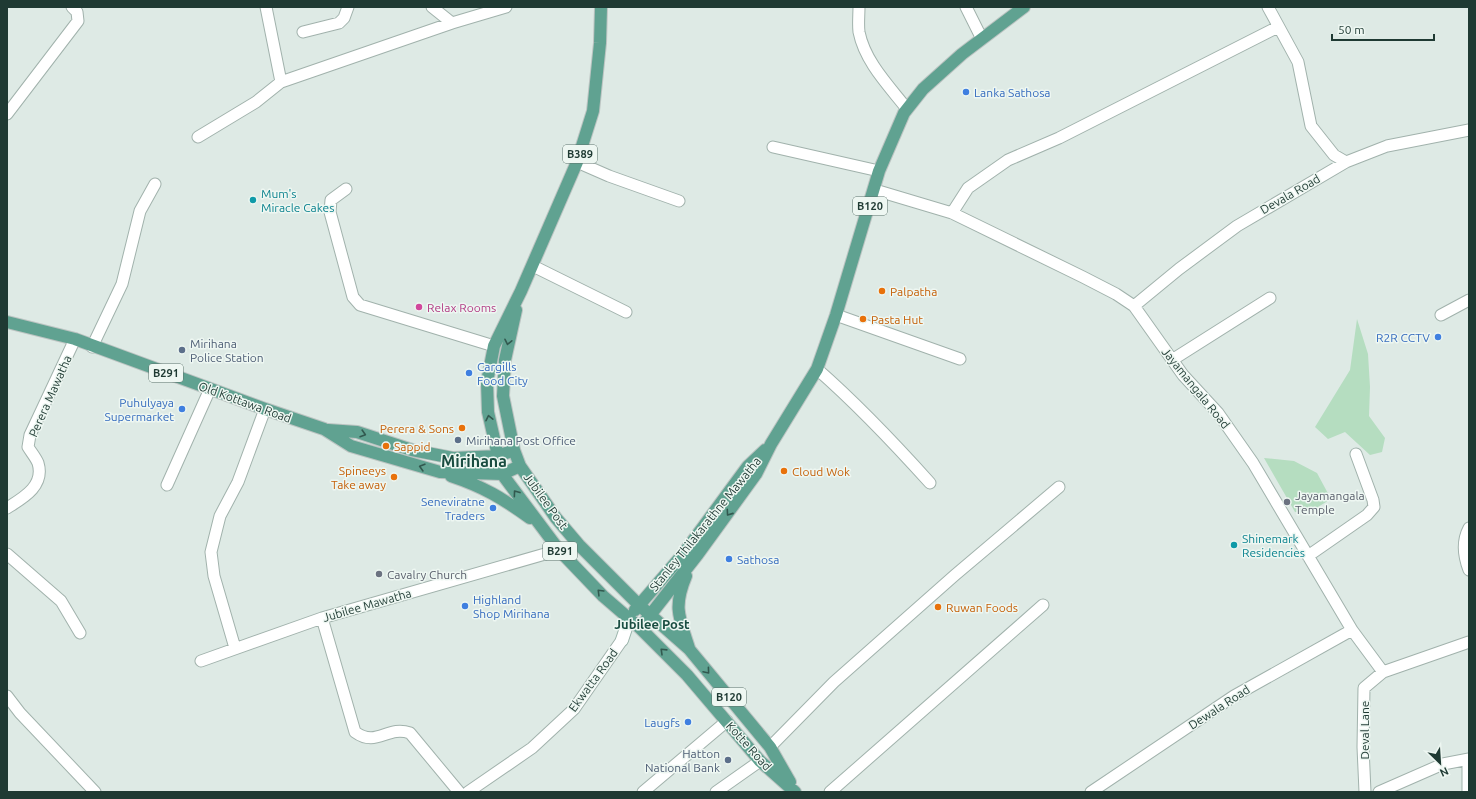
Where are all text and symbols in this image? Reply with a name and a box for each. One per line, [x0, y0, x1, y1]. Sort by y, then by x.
scale bar [1332, 16, 1434, 42]
text: 50 m [1338, 23, 1365, 36]
place label: Lanka Sathosa [974, 86, 1051, 99]
marker: Lanka Sathosa [961, 87, 971, 97]
road number: B389 [563, 145, 597, 163]
street label: Devala Road [1258, 172, 1322, 216]
place label: Mum's Miracle Cakes [261, 187, 334, 214]
marker: Mum's Miracle Cakes [248, 195, 258, 205]
road number: B120 [853, 197, 887, 215]
place label: Palpatha [890, 285, 937, 298]
marker: Palpatha [877, 286, 887, 296]
place label: Relax Rooms [427, 301, 496, 314]
marker: Relax Rooms [414, 302, 424, 312]
place label: Pasta Hut [871, 313, 923, 326]
marker: Pasta Hut [858, 314, 868, 324]
place label: R2R CCTV [1376, 331, 1430, 344]
marker: R2R CCTV [1433, 332, 1443, 342]
place label: Mirihana Police Station [190, 337, 264, 364]
one-way arrow [505, 339, 513, 346]
marker: Mirihana Police Station [177, 345, 187, 355]
street label: Jayamangala Road [1159, 345, 1233, 431]
street label: Perera Mawatha [26, 353, 74, 439]
place label: Cargills Food City [477, 360, 528, 387]
road number: B291 [149, 364, 183, 382]
marker: Cargills Food City [464, 368, 474, 378]
street label: Old Kottawa Road [197, 379, 293, 425]
place label: Puhulyaya Supermarket [104, 396, 174, 423]
marker: Puhulyaya Supermarket [177, 404, 187, 414]
one-way arrow [486, 415, 494, 422]
place label: Perera & Sons [380, 422, 454, 435]
marker: Perera & Sons [457, 423, 467, 433]
one-way arrow [359, 429, 366, 438]
place label: Mirihana Post Office [466, 434, 576, 447]
marker: Mirihana Post Office [453, 435, 463, 445]
place label: Sappid [394, 440, 430, 453]
marker: Sappid [381, 441, 391, 451]
district label: Mirihana [441, 452, 507, 470]
street label: Stanley Thilakarathne Mawatha [647, 454, 763, 594]
one-way arrow [419, 463, 426, 472]
place label: Spineeys Take away [331, 464, 386, 491]
place label: Cloud Wok [792, 465, 850, 478]
marker: Cloud Wok [779, 466, 789, 476]
street label: Jubilee Post [521, 471, 571, 532]
marker: Spineeys Take away [389, 472, 399, 482]
place label: Jayamangala Temple [1295, 489, 1365, 516]
one-way arrow [514, 491, 521, 498]
place label: Seneviratne Traders [421, 495, 485, 522]
marker: Jayamangala Temple [1282, 497, 1292, 507]
marker: Seneviratne Traders [488, 503, 498, 513]
one-way arrow [726, 509, 734, 516]
place label: Shinemark Residencies [1242, 532, 1305, 559]
marker: Shinemark Residencies [1229, 540, 1239, 550]
road number: B291 [543, 542, 577, 560]
place label: Sathosa [737, 553, 779, 566]
marker: Sathosa [724, 554, 734, 564]
place label: Cavalry Church [387, 568, 467, 581]
marker: Cavalry Church [374, 569, 384, 579]
street label: Jubilee Mawatha [321, 586, 413, 624]
one-way arrow [597, 589, 605, 597]
place label: Highland Shop Mirihana [473, 593, 550, 620]
marker: Highland Shop Mirihana [460, 601, 470, 611]
place label: Ruwan Foods [946, 601, 1018, 614]
marker: Ruwan Foods [933, 602, 943, 612]
district label: Jubilee Post [614, 617, 690, 631]
street label: Ekwatta Road [566, 646, 620, 714]
one-way arrow [660, 648, 668, 656]
one-way arrow [703, 667, 710, 674]
street label: Dewala Road [1186, 682, 1252, 732]
road number: B120 [712, 688, 746, 706]
street label: Deval Lane [1358, 701, 1371, 759]
place label: Laugfs [644, 716, 680, 729]
marker: Laugfs [683, 717, 693, 727]
street label: Kotte Road [724, 719, 774, 773]
north arrow [1420, 743, 1460, 783]
place label: Hatton National Bank [645, 747, 720, 774]
marker: Hatton National Bank [723, 755, 733, 765]
text: N [1438, 765, 1450, 779]

